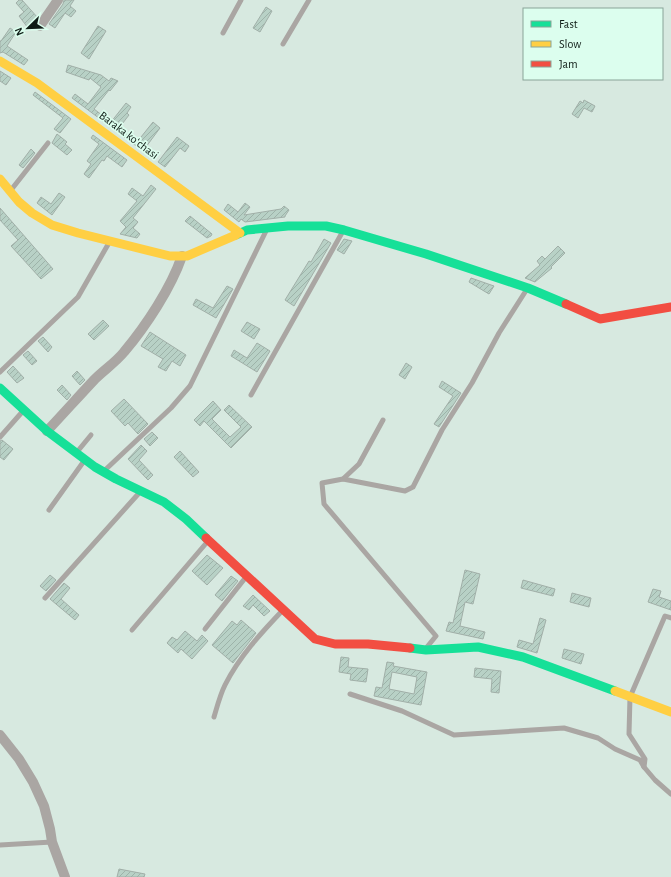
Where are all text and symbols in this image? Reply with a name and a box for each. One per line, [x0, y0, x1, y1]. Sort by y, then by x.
north arrow [8, 8, 48, 48]
legend [523, 8, 663, 80]
text: Fast [559, 18, 578, 30]
text: N [13, 26, 26, 37]
text: Slow [559, 38, 581, 50]
text: Jam [559, 58, 578, 70]
street label: Baraka koʻchasi [97, 109, 161, 161]

